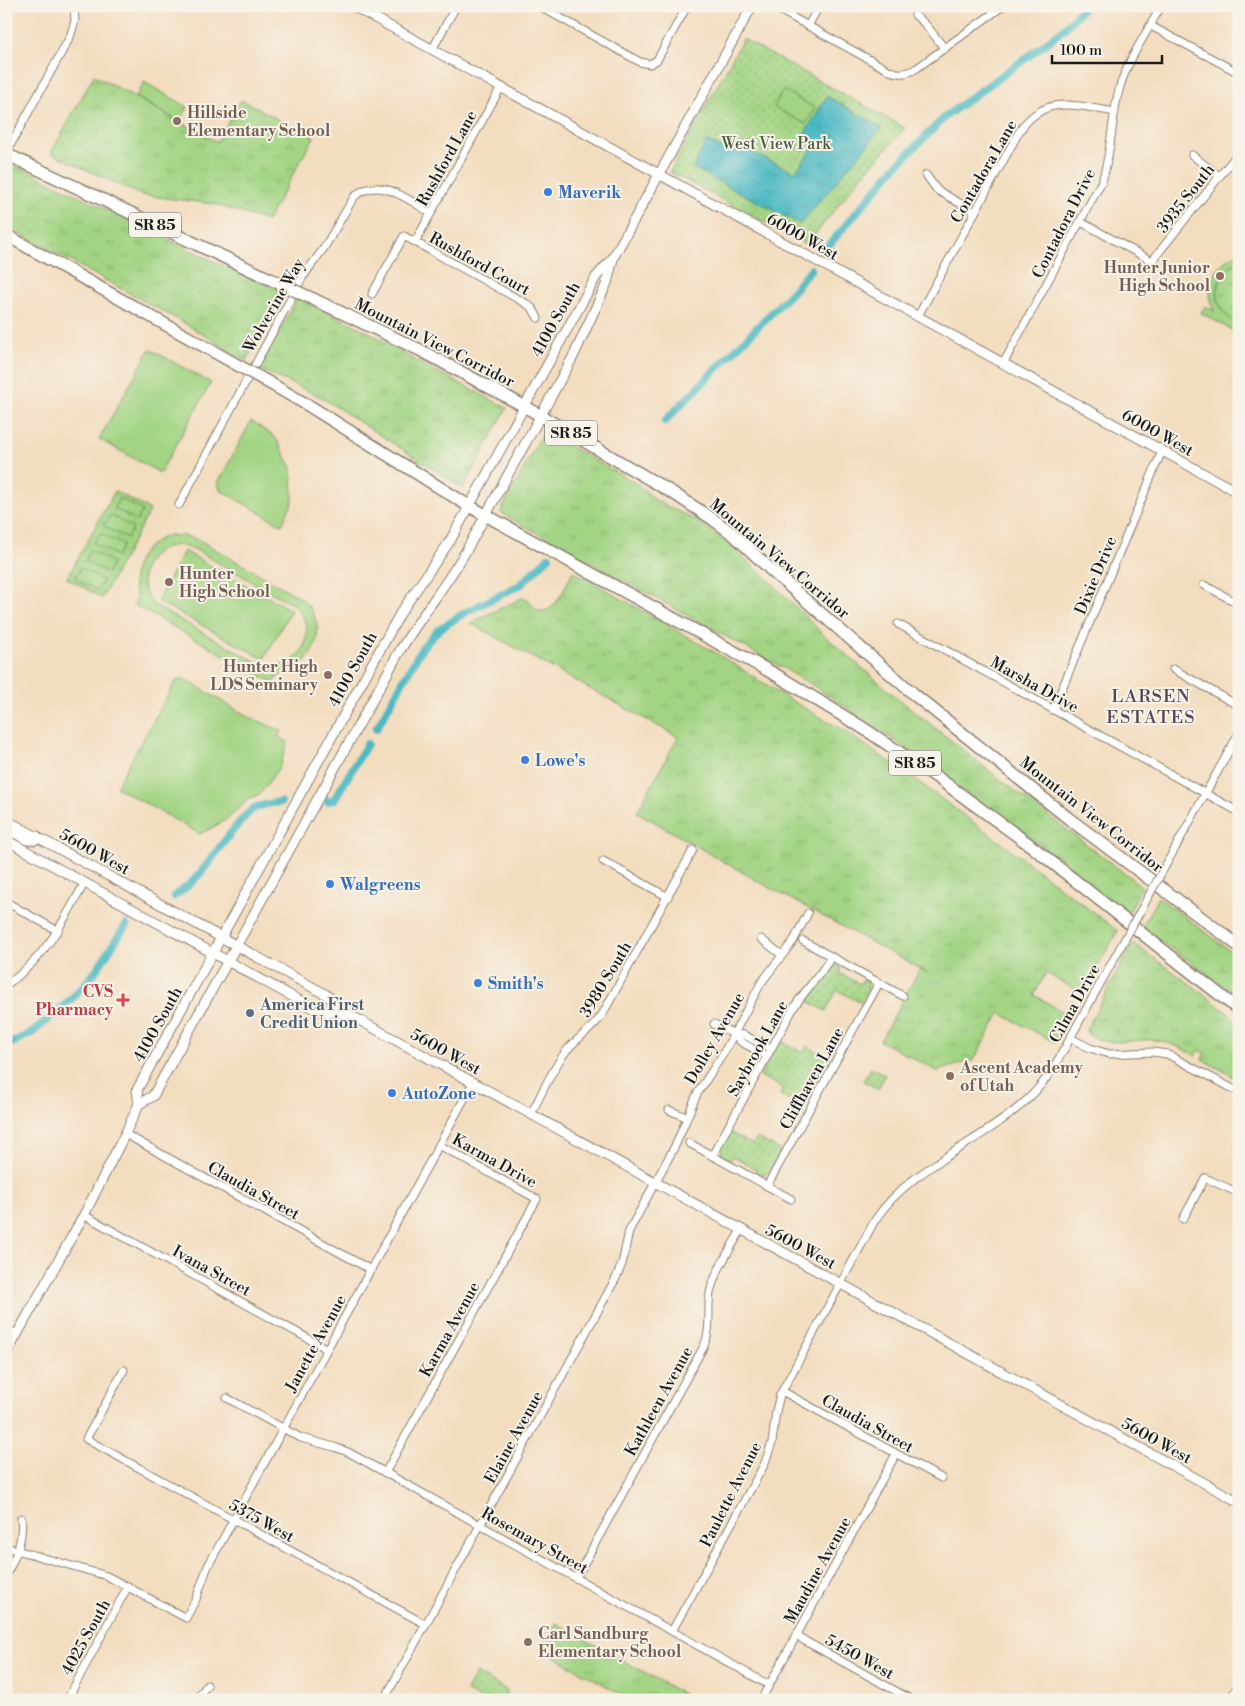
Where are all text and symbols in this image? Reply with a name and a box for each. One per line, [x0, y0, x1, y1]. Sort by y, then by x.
scale bar [1052, 32, 1162, 64]
text: 100 m [1060, 41, 1102, 60]
place label: Hillside Elementary School [187, 103, 331, 141]
street label: Rushford Lane [412, 107, 481, 210]
marker: Hillside Elementary School [171, 115, 183, 127]
street label: Contadora Lane [946, 116, 1022, 227]
park label: West View Park [720, 134, 832, 154]
street label: 3935 South [1153, 160, 1219, 237]
street label: Contadora Drive [1028, 165, 1100, 282]
place label: Maverik [558, 183, 622, 203]
marker: Maverik [542, 186, 554, 198]
street label: 6000 West [763, 209, 842, 265]
road number: SR 85 [129, 212, 181, 238]
street label: Rushford Court [425, 228, 534, 300]
street label: Wolverine Way [238, 255, 309, 357]
place label: Hunter Junior High School [1104, 258, 1211, 296]
marker: Hunter Junior High School [1214, 270, 1226, 282]
street label: 4100 South [527, 278, 585, 361]
street label: Mountain View Corridor [351, 294, 518, 392]
street label: 6000 West [1118, 405, 1197, 461]
road number: SR 85 [545, 420, 597, 446]
street label: Mountain View Corridor [705, 494, 854, 623]
street label: Dixie Drive [1070, 533, 1121, 618]
place label: Hunter High School [179, 564, 271, 602]
marker: Hunter High School [163, 576, 175, 588]
street label: 4100 South [324, 628, 382, 711]
street label: Marsha Drive [987, 652, 1082, 717]
place label: Hunter High LDS Seminary [210, 657, 319, 695]
marker: Hunter High LDS Seminary [322, 669, 334, 681]
district label: LARSEN ESTATES [1106, 685, 1196, 729]
road number: SR 85 [889, 750, 941, 776]
place label: Lowe's [535, 751, 585, 771]
street label: Mountain View Corridor [1016, 752, 1167, 877]
marker: Lowe's [519, 754, 531, 766]
street label: 5600 West [56, 824, 133, 880]
place label: Walgreens [339, 875, 421, 895]
marker: Walgreens [324, 878, 336, 890]
street label: 3980 South [575, 938, 637, 1021]
street label: Cilma Drive [1045, 961, 1105, 1046]
place label: Smith's [488, 974, 544, 994]
marker: Smith's [472, 977, 484, 989]
place label: CVS Pharmacy [35, 982, 114, 1020]
street label: 4100 South [129, 983, 187, 1066]
street label: Dolley Avenue [681, 989, 749, 1088]
marker: CVS Pharmacy [117, 994, 129, 1006]
place label: America First Credit Union [259, 995, 365, 1033]
street label: Saybrook Lane [723, 997, 792, 1100]
marker: America First Credit Union [244, 1007, 256, 1019]
street label: 5600 West [407, 1024, 484, 1080]
street label: Cliffhaven Lane [776, 1024, 848, 1133]
place label: Ascent Academy of Utah [959, 1058, 1084, 1096]
marker: Ascent Academy of Utah [944, 1070, 956, 1082]
place label: AutoZone [401, 1084, 477, 1104]
marker: AutoZone [386, 1087, 398, 1099]
street label: Karma Drive [449, 1129, 540, 1192]
street label: Claudia Street [204, 1157, 303, 1225]
street label: 5600 West [762, 1220, 840, 1274]
street label: Ivana Street [169, 1241, 254, 1301]
street label: Karma Avenue [415, 1278, 484, 1381]
street label: Janette Avenue [281, 1291, 351, 1396]
street label: Kathleen Avenue [620, 1343, 697, 1460]
street label: Elaine Avenue [480, 1388, 548, 1487]
street label: Claudia Street [818, 1390, 917, 1458]
street label: 5600 West [1118, 1413, 1195, 1469]
street label: Paulette Avenue [696, 1438, 766, 1550]
street label: 5375 West [225, 1495, 298, 1547]
street label: Rosemary Street [478, 1503, 592, 1579]
street label: Maudine Avenue [780, 1513, 856, 1628]
street label: 4025 South [57, 1596, 115, 1679]
place label: Carl Sandburg Elementary School [538, 1624, 682, 1662]
street label: 5450 West [822, 1630, 898, 1684]
marker: Carl Sandburg Elementary School [522, 1636, 534, 1648]

